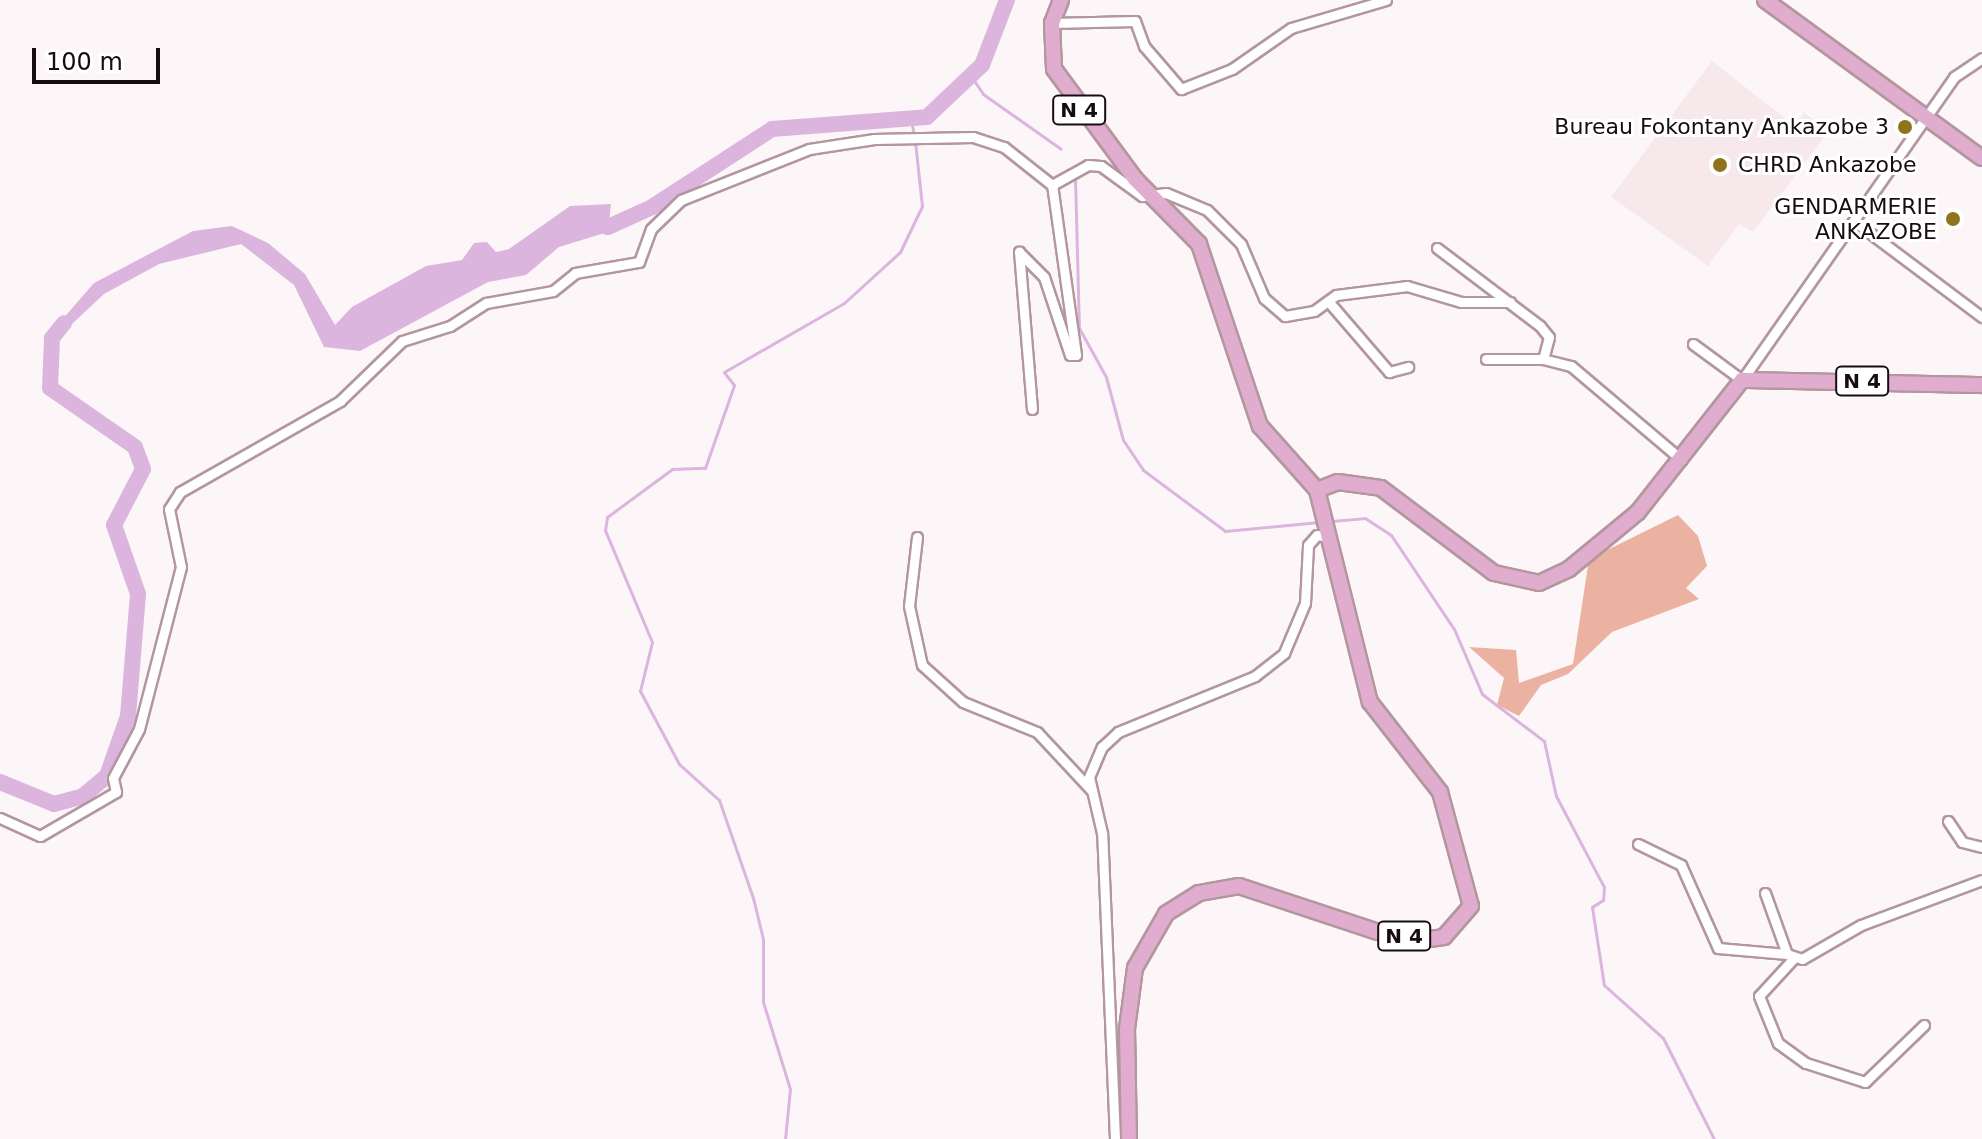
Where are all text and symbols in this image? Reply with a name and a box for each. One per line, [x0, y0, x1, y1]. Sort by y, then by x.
scale bar [36, 32, 164, 82]
text: 100 m [46, 48, 123, 76]
road number: N 4 [1051, 94, 1107, 126]
place label: Bureau Fokontany Ankazobe 3 [1554, 114, 1889, 140]
marker: Bureau Fokontany Ankazobe 3 [1896, 118, 1914, 136]
place label: CHRD Ankazobe [1738, 152, 1916, 178]
marker: CHRD Ankazobe [1709, 154, 1731, 176]
place label: GENDARMERIE ANKAZOBE [1774, 193, 1937, 244]
marker: GENDARMERIE ANKAZOBE [1944, 210, 1962, 228]
road number: N 4 [1834, 365, 1890, 397]
road number: N 4 [1376, 920, 1432, 952]

